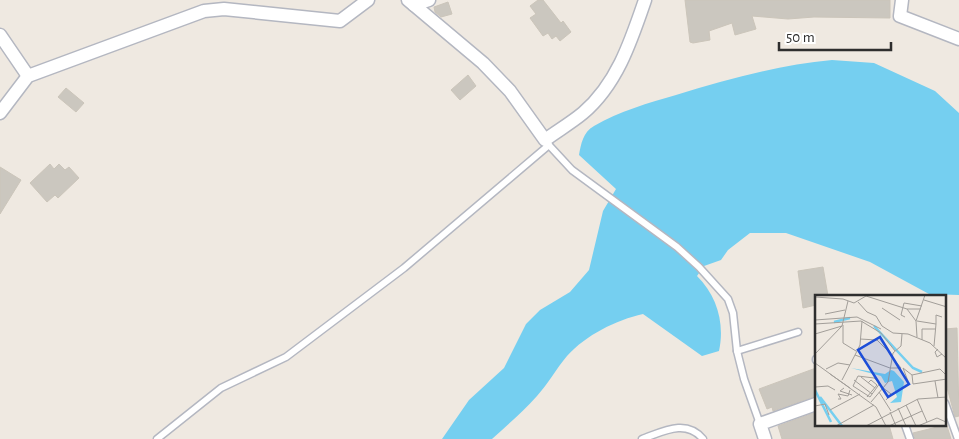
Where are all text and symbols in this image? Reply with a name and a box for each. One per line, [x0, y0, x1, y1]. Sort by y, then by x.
scale bar [779, 20, 892, 52]
text: 50 m [786, 30, 815, 45]
inset map [815, 295, 946, 426]

